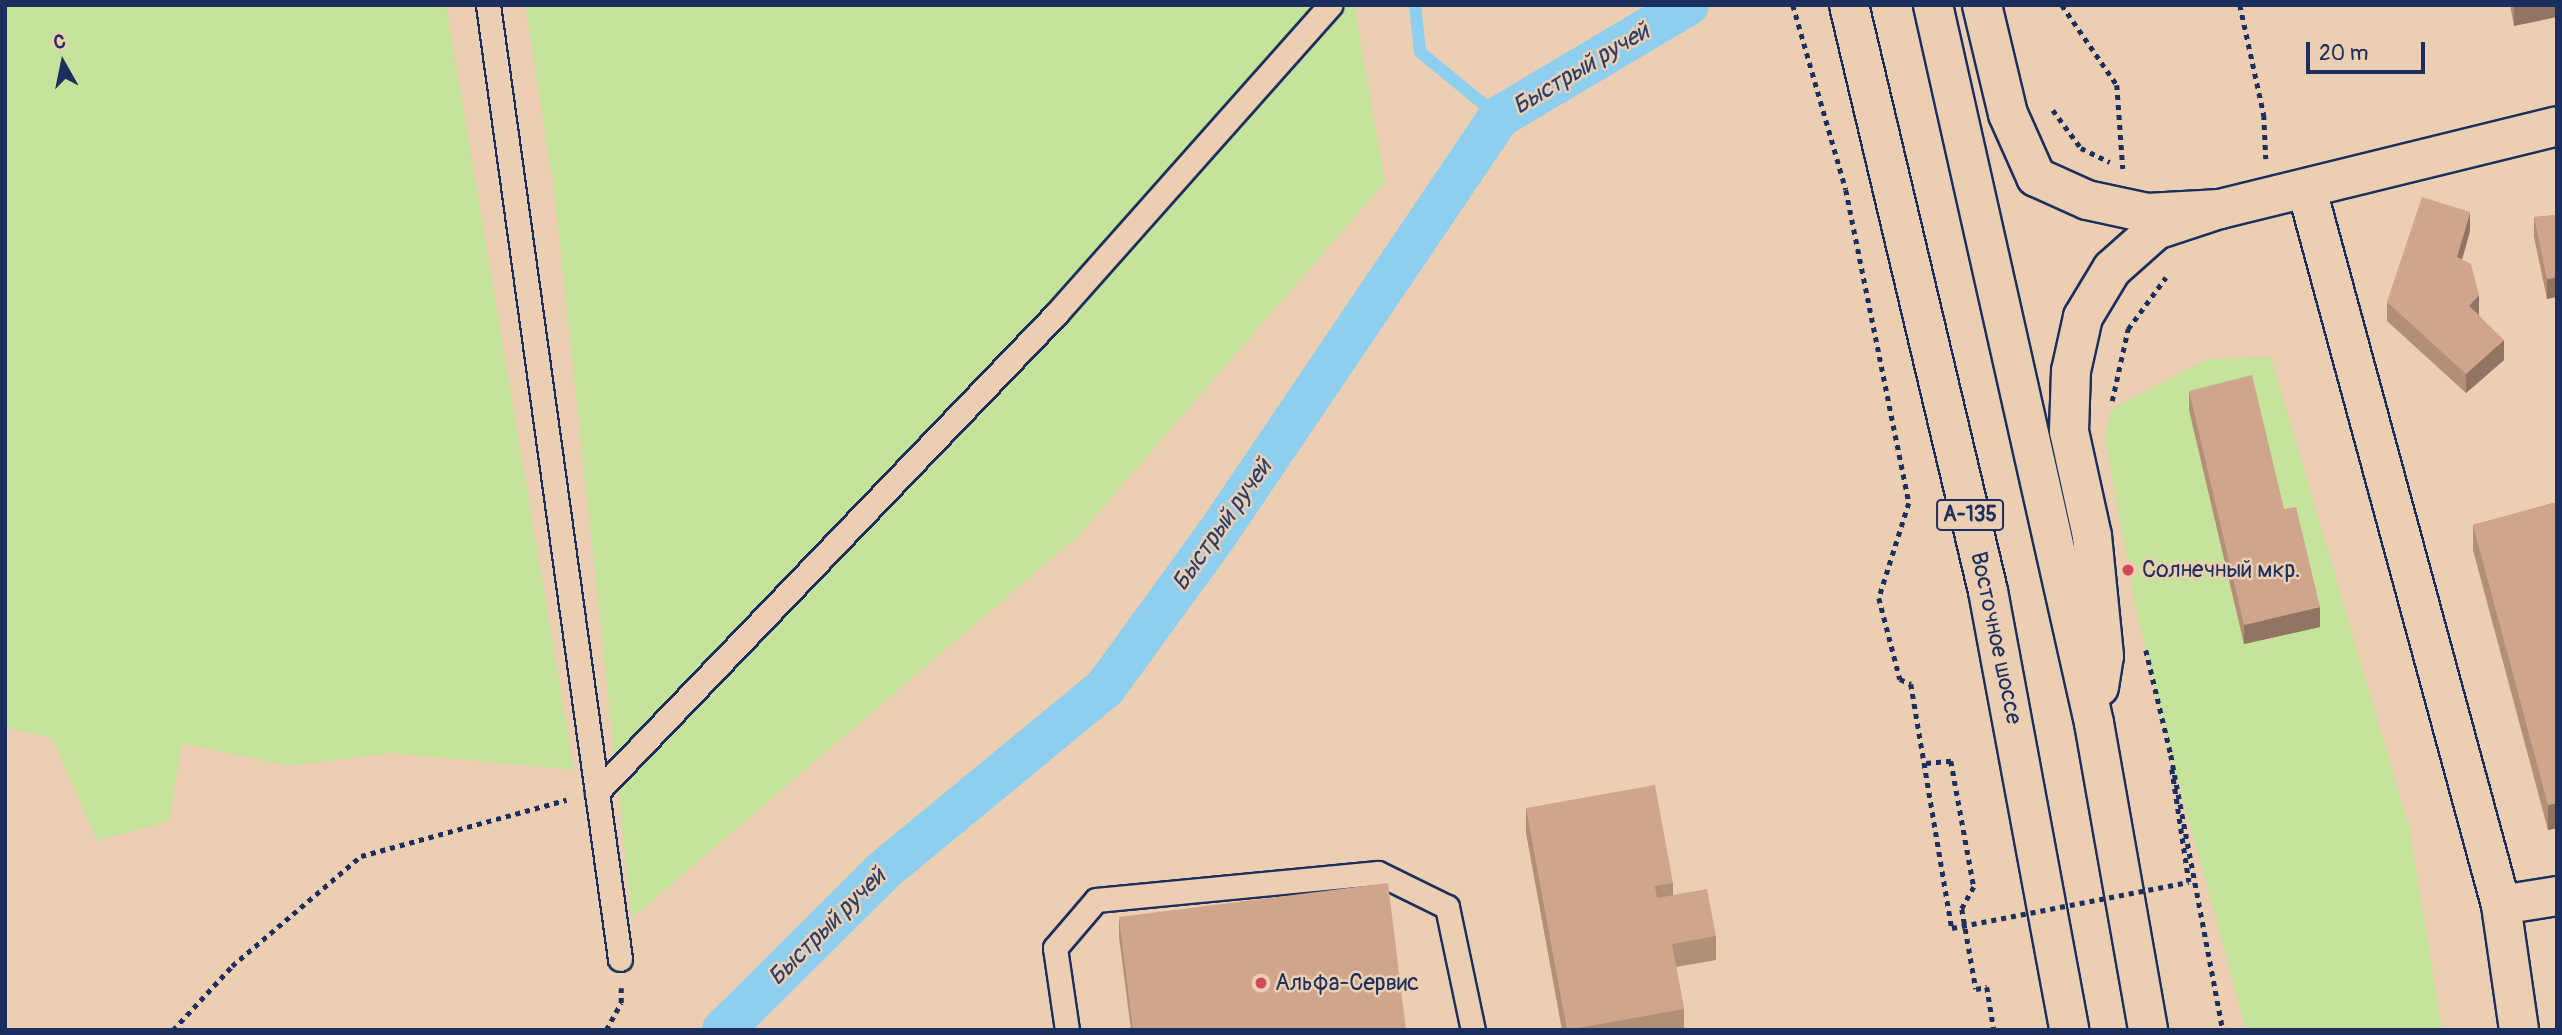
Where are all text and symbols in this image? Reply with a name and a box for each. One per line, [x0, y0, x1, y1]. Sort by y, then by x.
water label: Быстрый ручей [1508, 17, 1654, 121]
north arrow [28, 28, 98, 98]
scale bar [2310, 28, 2429, 72]
text: С [52, 29, 67, 55]
text: 20 m [2319, 40, 2368, 67]
water label: Быстрый ручей [1166, 454, 1278, 596]
road number: А-135 [1935, 498, 2005, 532]
street label: Восточное шоссе [1964, 549, 2028, 727]
place label: Солнечный мкр. [2142, 556, 2300, 584]
marker: Солнечный мкр. [2120, 562, 2136, 578]
water label: Быстрый ручей [762, 862, 892, 992]
place label: Альфа-Сервис [1275, 969, 1419, 997]
marker: Альфа-Сервис [1253, 975, 1269, 991]

